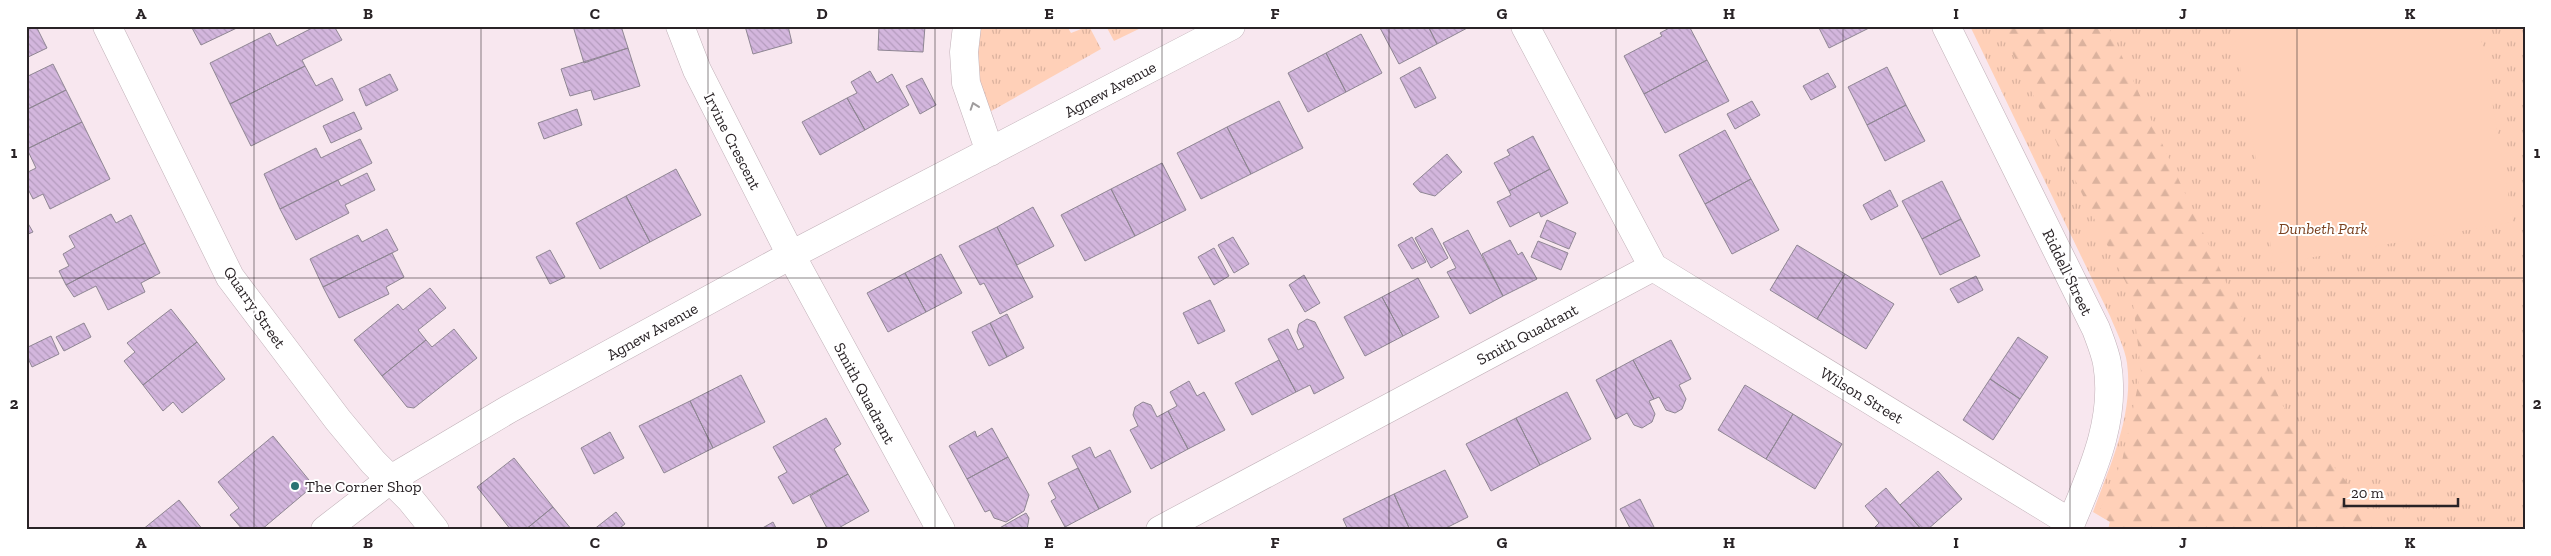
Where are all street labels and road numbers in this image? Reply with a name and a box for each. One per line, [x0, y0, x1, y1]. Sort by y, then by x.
street label: Agnew Avenue [1061, 57, 1159, 122]
street label: Irvine Crescent [700, 90, 765, 193]
street label: Riddell Street [2038, 226, 2097, 319]
street label: Quarry Street [219, 263, 290, 352]
street label: Agnew Avenue [603, 299, 701, 364]
street label: Smith Quadrant [1473, 300, 1581, 369]
street label: Smith Quadrant [830, 339, 899, 447]
street label: Wilson Street [1817, 363, 1907, 428]

